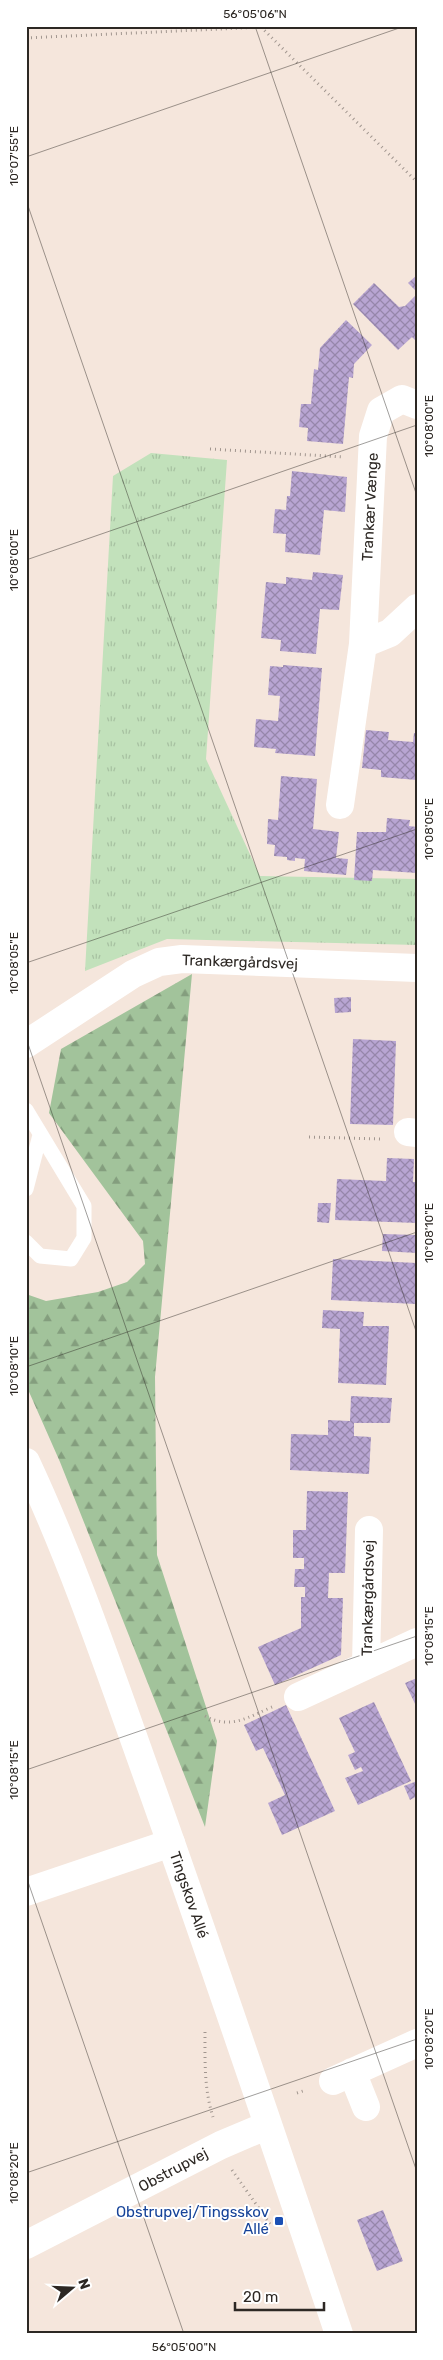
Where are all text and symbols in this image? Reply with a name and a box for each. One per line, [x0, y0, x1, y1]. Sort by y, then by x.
text: 56°05'06"N [223, 7, 287, 21]
text: 10°07'55"E [7, 126, 21, 186]
text: 10°08'00"E [422, 395, 436, 457]
street label: Trankær Vænge [358, 452, 382, 562]
text: 10°08'00"E [7, 529, 21, 591]
text: 10°08'05"E [422, 798, 436, 860]
text: 10°08'05"E [7, 932, 21, 994]
street label: Trankærgårdsvej [182, 951, 298, 973]
text: 10°08'10"E [422, 1203, 436, 1263]
text: 10°08'10"E [7, 1336, 21, 1396]
street label: Trankærgårdsvej [358, 1540, 378, 1656]
text: 10°08'15"E [422, 1606, 436, 1666]
text: 10°08'15"E [7, 1740, 21, 1800]
street label: Tingskov Allé [166, 1849, 212, 1941]
text: 10°08'20"E [422, 2008, 436, 2070]
text: 10°08'20"E [7, 2142, 21, 2204]
street label: Obstrupvej [135, 2144, 211, 2196]
place label: Obstrupvej/Tingsskov Allé [116, 2203, 269, 2238]
marker: Obstrupvej/Tingsskov Allé [273, 2215, 285, 2227]
north arrow [48, 2262, 98, 2312]
text: N [74, 2276, 93, 2291]
scale bar [235, 2280, 324, 2312]
text: 20 m [243, 2288, 278, 2306]
text: 56°05'00"N [152, 2340, 216, 2354]

